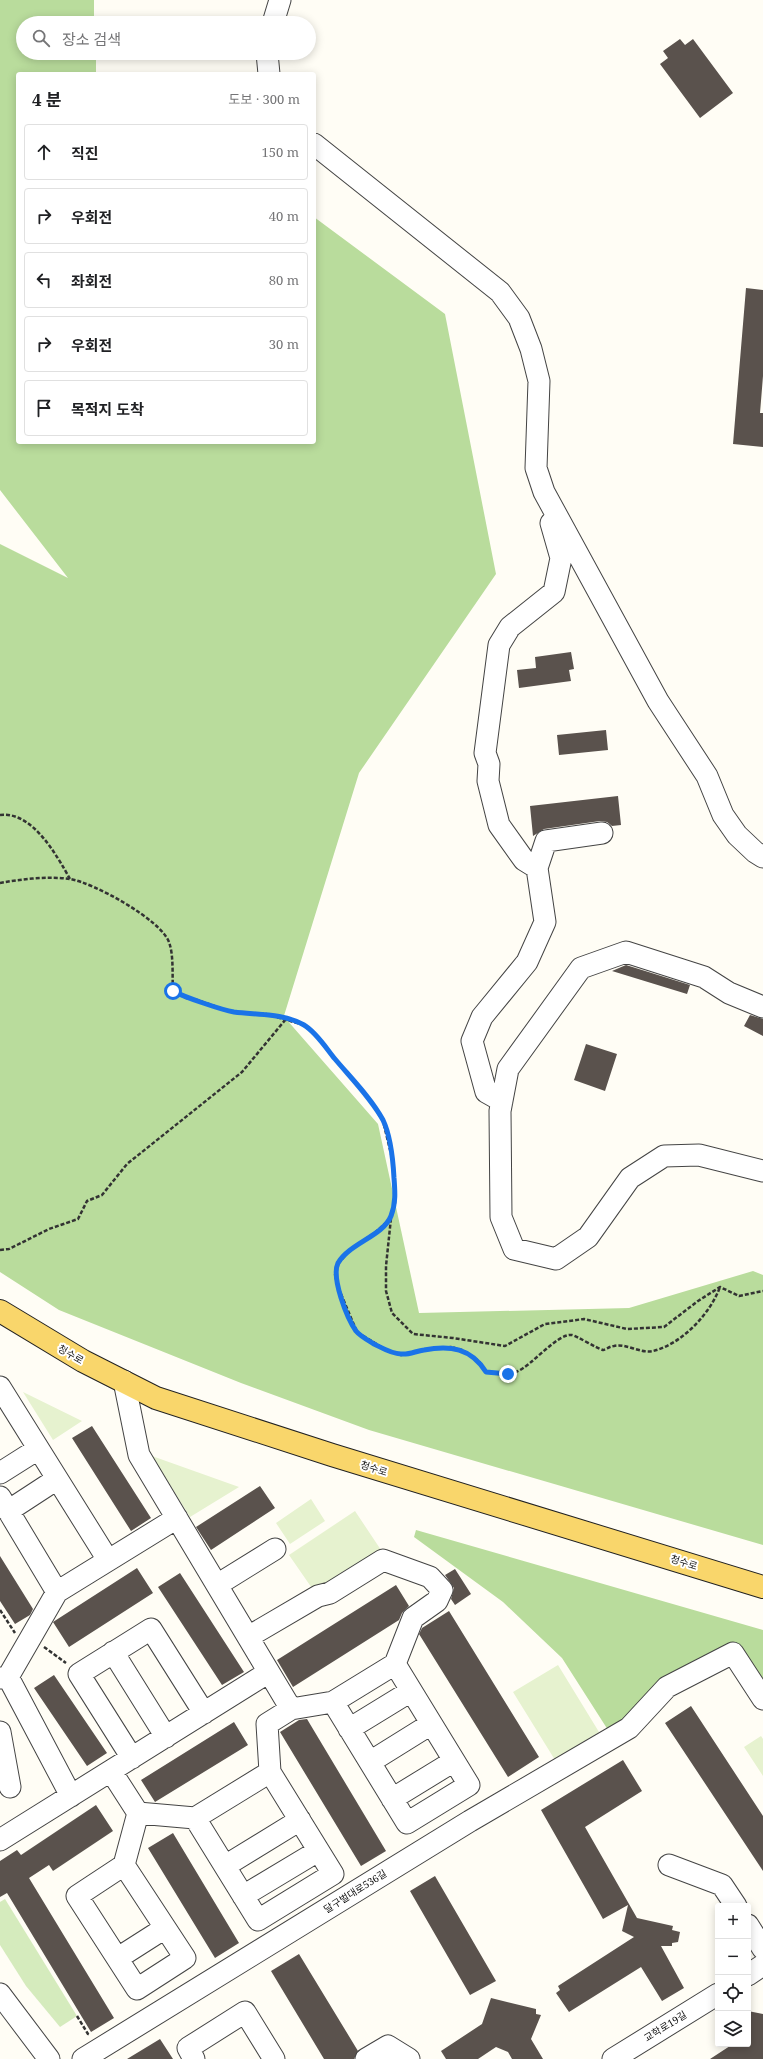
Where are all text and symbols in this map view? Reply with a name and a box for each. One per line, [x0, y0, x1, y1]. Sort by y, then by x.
search box [16, 16, 316, 60]
icon: search [30, 27, 52, 49]
text: 장소 검색 [62, 29, 121, 49]
text: 4 분 [32, 88, 62, 111]
text: 도보 · 300 m [229, 90, 300, 108]
icon: ahead [33, 141, 55, 163]
text: 직진 [71, 143, 99, 163]
text: 150 m [262, 143, 299, 161]
icon: right [33, 205, 55, 227]
text: 우회전 [71, 207, 112, 227]
text: 40 m [269, 207, 299, 225]
icon: left [33, 269, 55, 291]
text: 좌회전 [71, 271, 112, 291]
text: 80 m [269, 271, 299, 289]
icon: right [33, 333, 55, 355]
text: 우회전 [71, 335, 112, 355]
text: 30 m [269, 335, 299, 353]
icon: arrive [33, 397, 55, 419]
text: 목적지 도착 [71, 399, 144, 419]
route start [164, 982, 182, 1000]
street label: 청수로 [56, 1341, 86, 1367]
route end [499, 1365, 517, 1383]
street label: 청수로 [359, 1457, 389, 1479]
street label: 청수로 [669, 1551, 699, 1573]
street label: 달구벌대로536길 [321, 1866, 389, 1916]
map controls [715, 1903, 751, 2047]
button: + [715, 1903, 751, 1939]
button: − [715, 1939, 751, 1975]
button: locate [715, 1975, 751, 2011]
street label: 교학로19길 [641, 2007, 689, 2045]
button: layers [715, 2011, 751, 2047]

